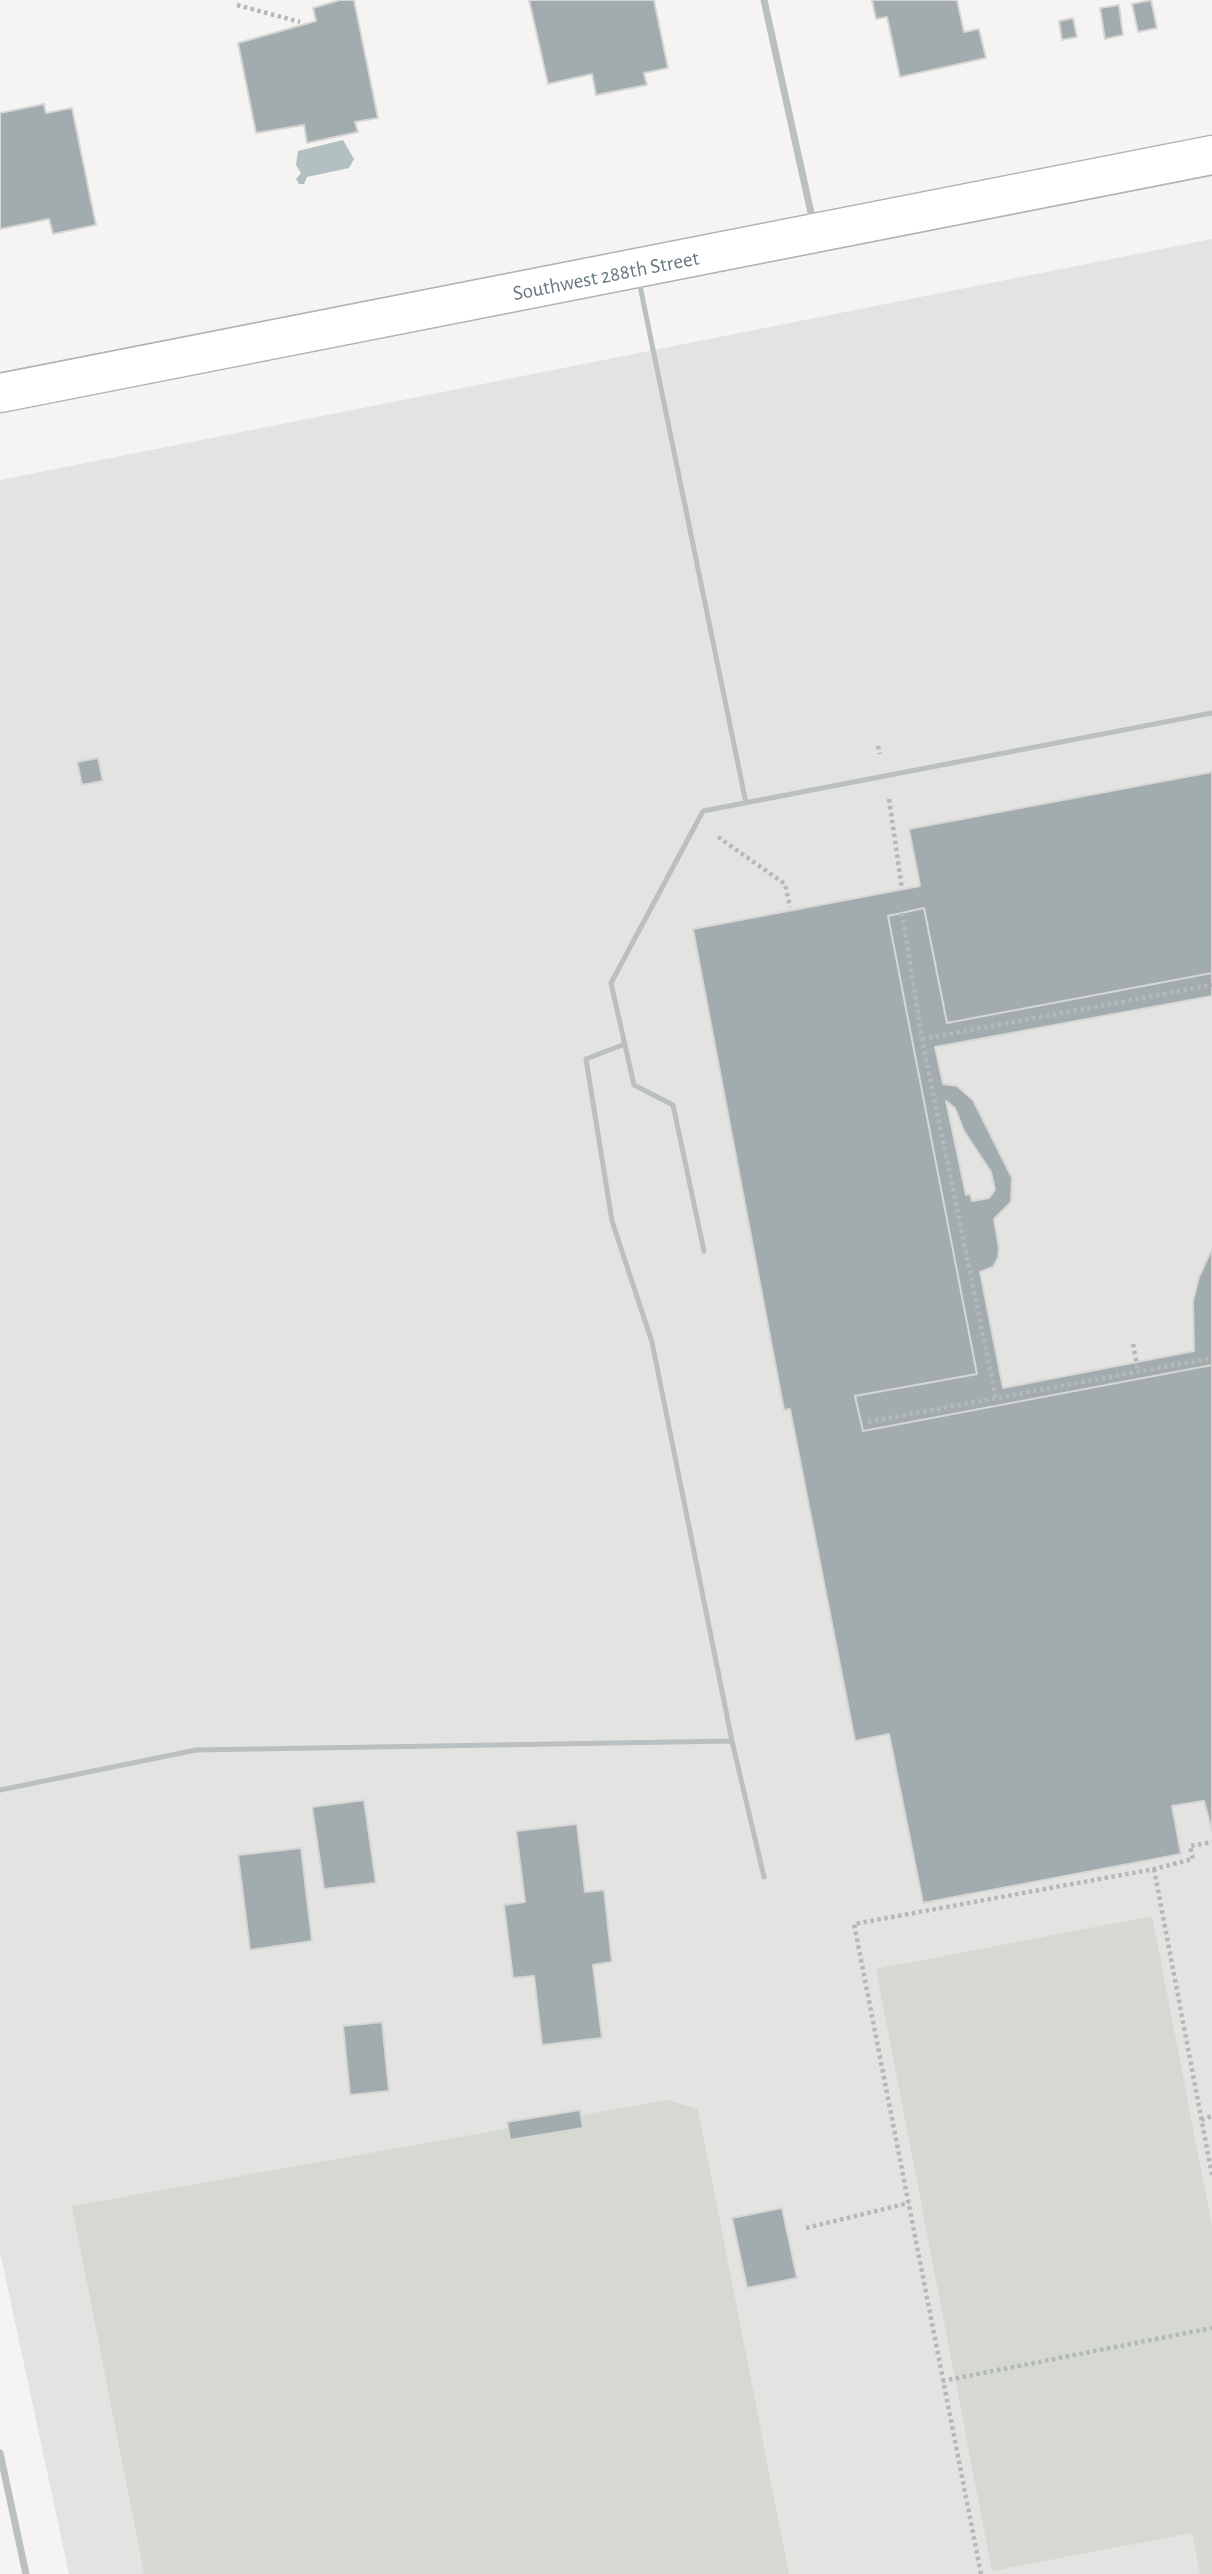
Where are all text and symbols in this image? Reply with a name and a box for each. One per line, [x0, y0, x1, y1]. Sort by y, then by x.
street label: Southwest 288th Street [511, 246, 701, 306]

